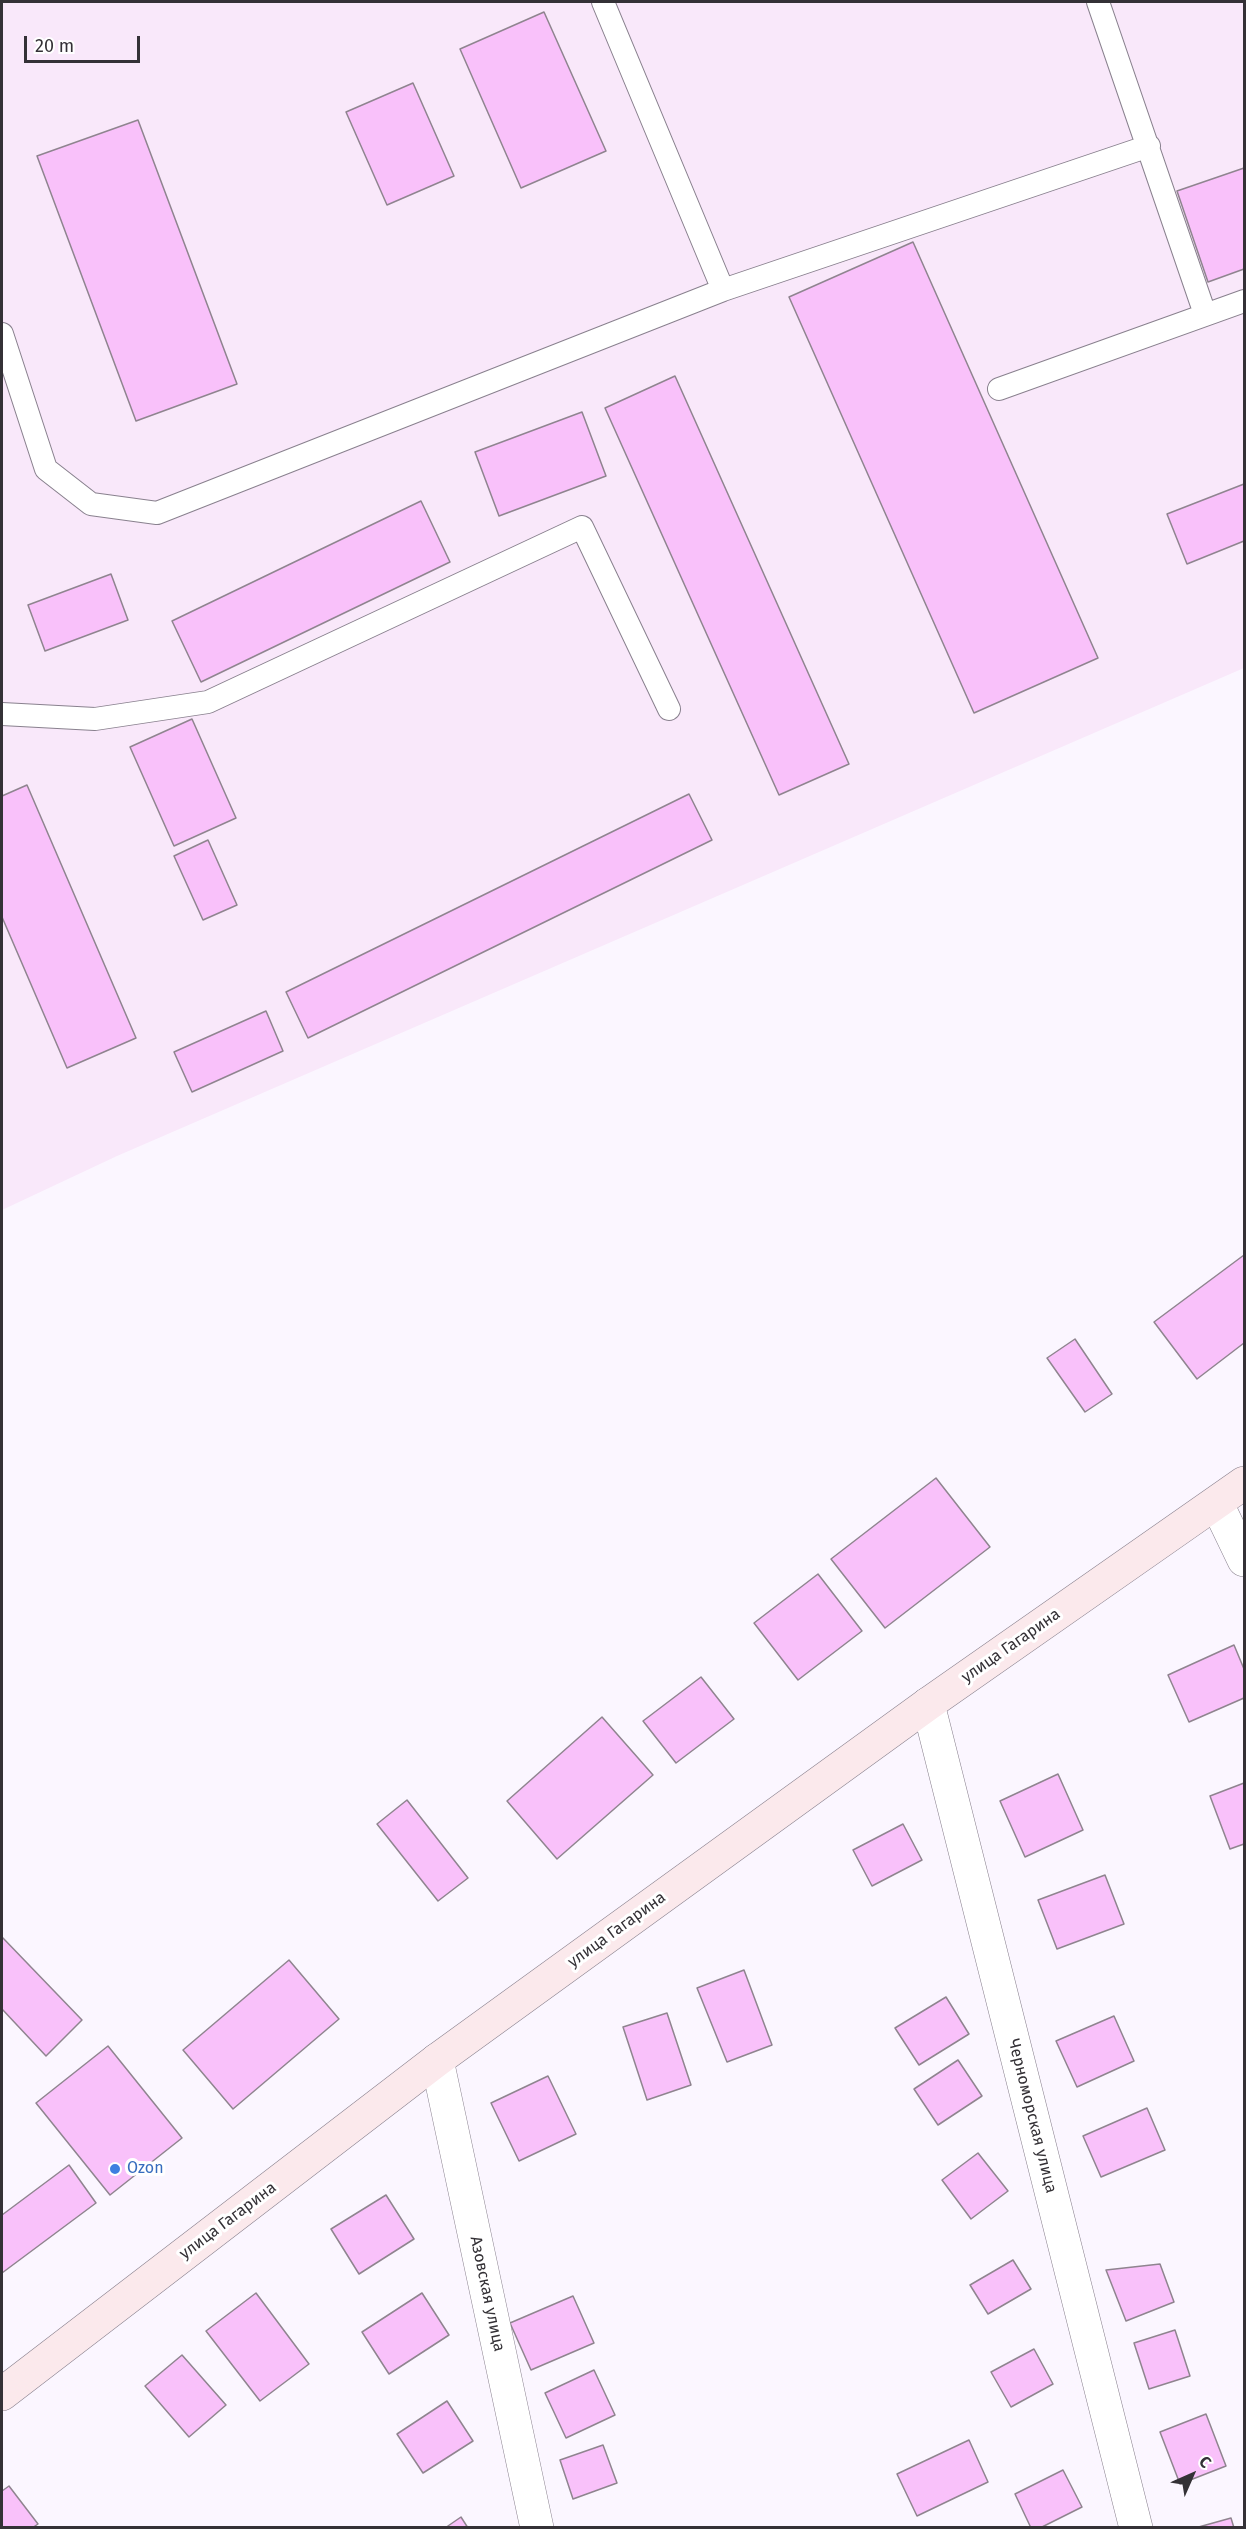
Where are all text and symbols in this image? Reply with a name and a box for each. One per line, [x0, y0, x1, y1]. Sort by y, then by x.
scale bar [27, 24, 142, 62]
text: 20 m [35, 35, 74, 57]
street label: улица Гагарина [958, 1605, 1064, 1687]
street label: улица Гагарина [564, 1888, 670, 1972]
street label: Черноморская улица [1004, 2037, 1060, 2195]
place label: Ozon [127, 2159, 164, 2179]
marker: Ozon [108, 2162, 122, 2176]
street label: улица Гагарина [176, 2178, 280, 2264]
street label: Азовская улица [465, 2235, 509, 2353]
north arrow [1162, 2445, 1222, 2505]
text: С [1195, 2452, 1215, 2472]

